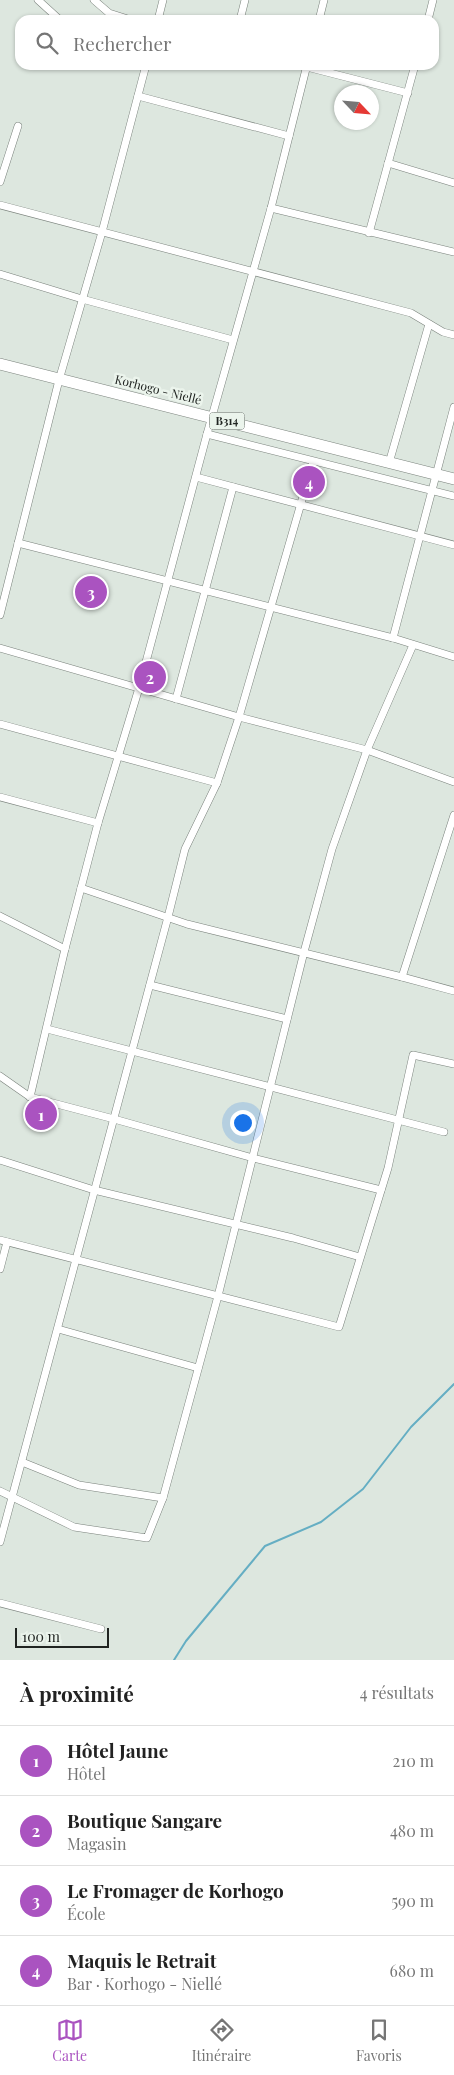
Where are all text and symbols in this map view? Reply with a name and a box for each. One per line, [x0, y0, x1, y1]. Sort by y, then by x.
search box [15, 15, 439, 70]
icon: search [33, 29, 61, 57]
text: Rechercher [73, 30, 172, 56]
north arrow [334, 85, 379, 130]
street label: Korhogo - Niellé [113, 371, 203, 408]
road number: B314 [210, 412, 244, 430]
pin: 4 [293, 463, 325, 501]
pin: 3 [75, 573, 107, 611]
pin: 2 [134, 658, 166, 696]
pin: 1 [25, 1095, 57, 1133]
your location [230, 1110, 256, 1136]
scale bar [15, 1625, 109, 1648]
text: 100 m [22, 1627, 60, 1646]
text: À proximité [20, 1679, 134, 1707]
text: 4 résultats [360, 1682, 434, 1703]
text: Hôtel Jaune [67, 1737, 168, 1763]
text: 1 [33, 1750, 39, 1771]
text: 210 m [393, 1750, 434, 1771]
text: Hôtel [67, 1763, 106, 1784]
text: Boutique Sangare [67, 1807, 222, 1833]
text: 2 [32, 1820, 40, 1841]
text: 480 m [390, 1820, 434, 1841]
text: Magasin [67, 1833, 126, 1854]
text: Le Fromager de Korhogo [67, 1877, 284, 1903]
text: 3 [32, 1890, 40, 1911]
text: 590 m [391, 1890, 434, 1911]
text: École [67, 1903, 106, 1924]
text: Maquis le Retrait [67, 1947, 216, 1973]
text: 4 [32, 1960, 40, 1981]
text: 680 m [390, 1960, 434, 1981]
text: Bar · Korhogo - Niellé [67, 1973, 222, 1994]
tab: Carte [52, 2016, 87, 2065]
tab: Itinéraire [192, 2016, 251, 2065]
tab: Favoris [356, 2016, 402, 2065]

